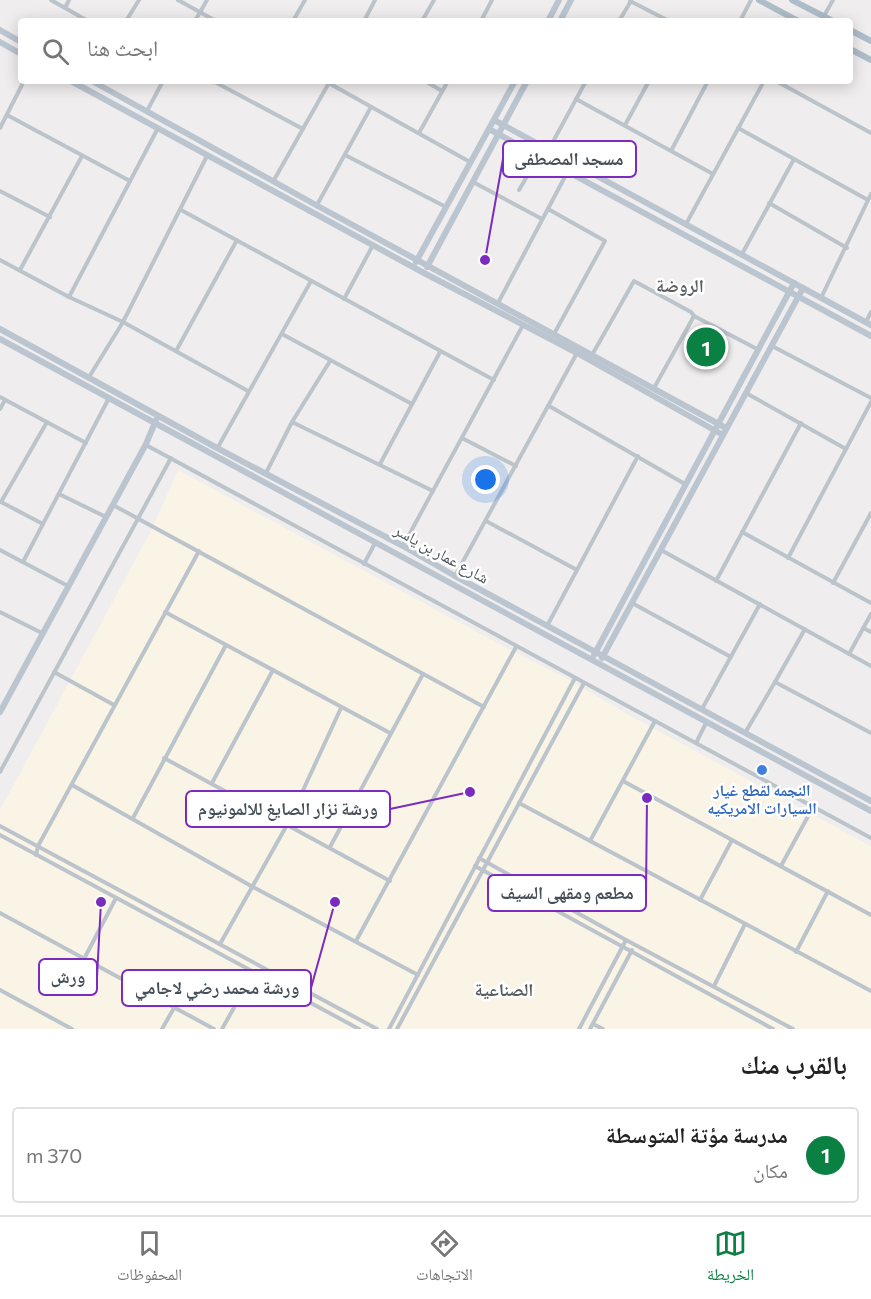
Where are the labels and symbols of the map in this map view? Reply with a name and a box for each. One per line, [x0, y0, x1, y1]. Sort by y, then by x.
callout: مسجد المصطفى [503, 141, 636, 177]
text: مسجد المصطفى [514, 147, 624, 170]
district label: الروضة [656, 274, 704, 296]
pin: 1 [686, 324, 726, 370]
your location [471, 465, 500, 494]
street label: شارع عمار بن ياسر [390, 519, 492, 588]
marker: النجمه لقطع غيار السيارات الامريكيه [755, 763, 769, 777]
place label: النجمه لقطع غيار السيارات الامريكيه [707, 780, 817, 817]
callout: ورشة نزار الصايغ للالمونيوم [186, 791, 390, 827]
text: ورشة نزار الصايغ للالمونيوم [198, 797, 378, 821]
callout: مطعم ومقهى السيف [488, 875, 646, 911]
text: مطعم ومقهى السيف [500, 881, 634, 905]
callout: ورش [39, 959, 97, 995]
text: ورش [51, 965, 85, 988]
callout: ورشة محمد رضي لاجامي [122, 970, 311, 1006]
text: ورشة محمد رضي لاجامي [135, 976, 299, 1002]
district label: الصناعية [475, 978, 533, 1000]

